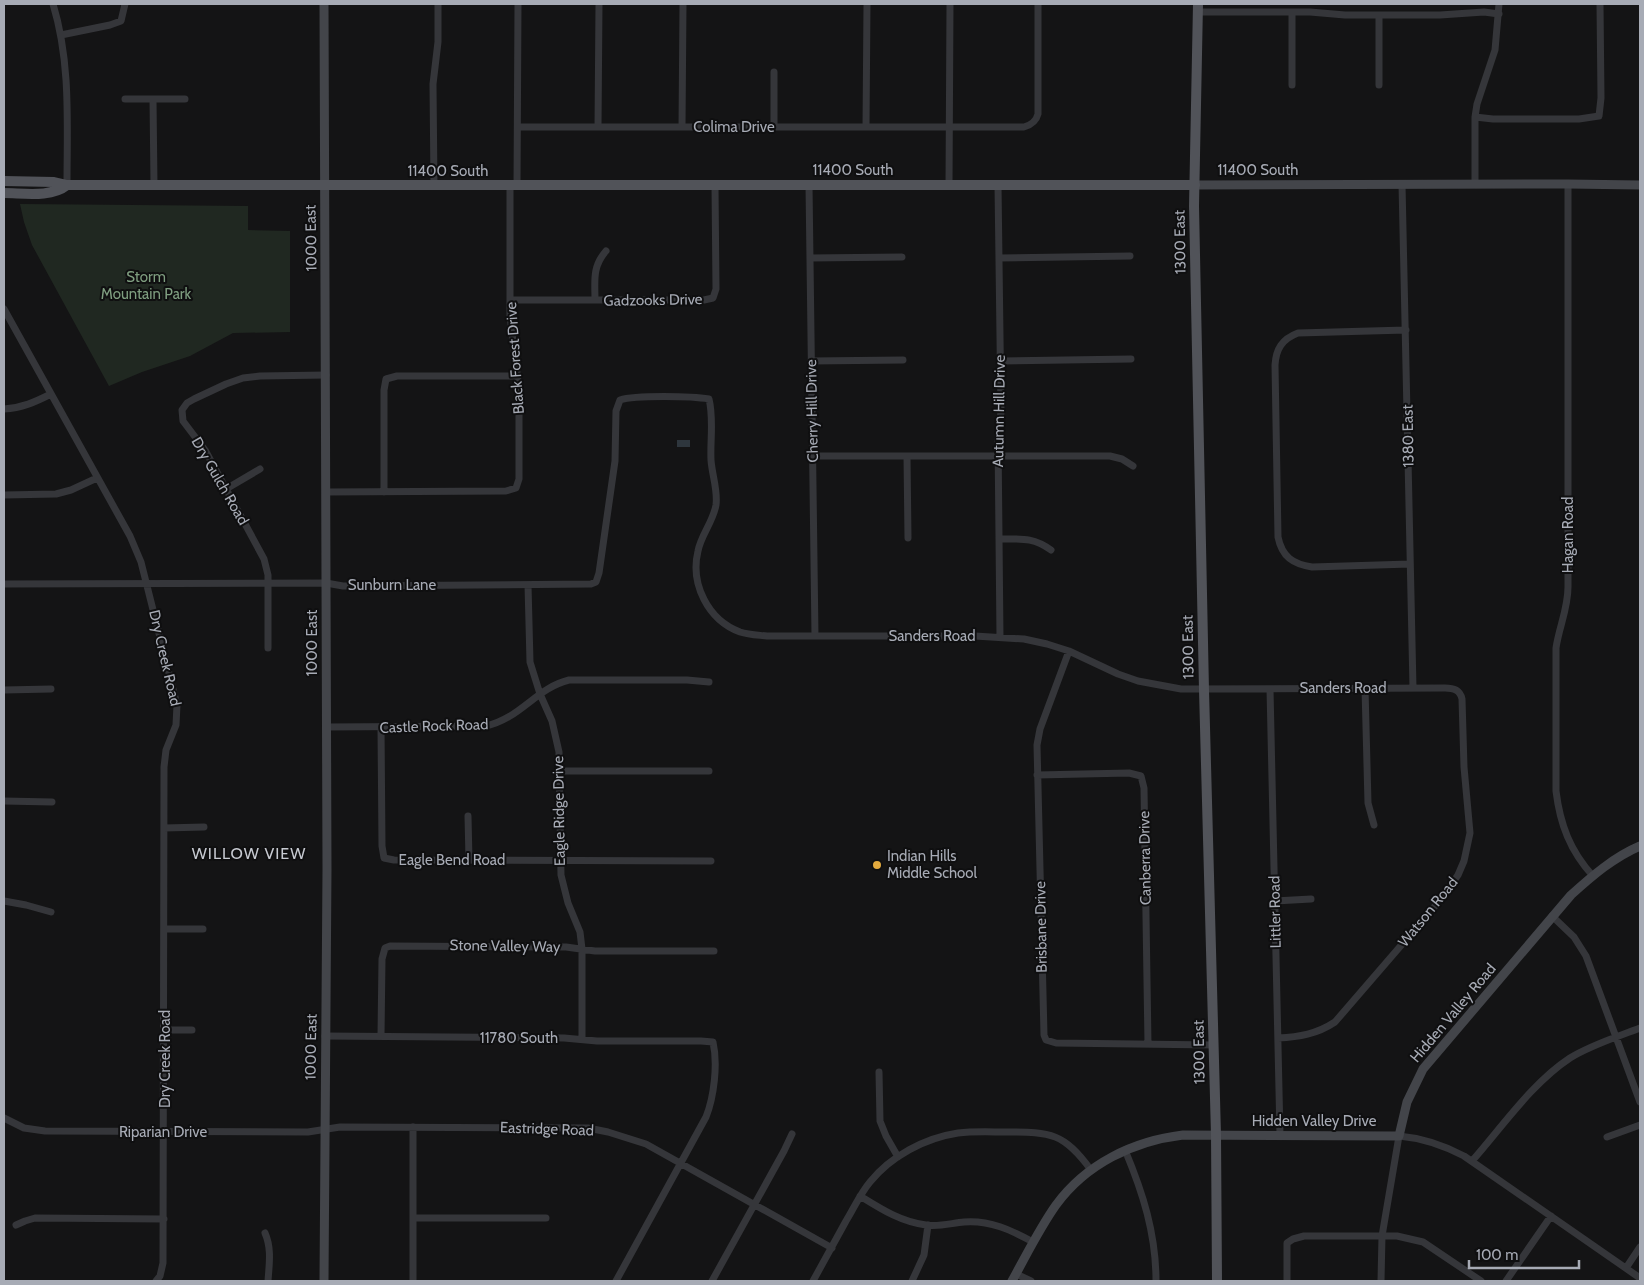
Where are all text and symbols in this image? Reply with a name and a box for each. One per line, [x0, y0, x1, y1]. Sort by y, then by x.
street label: Colima Drive [693, 118, 775, 136]
street label: 11400 South [813, 161, 893, 179]
street label: 11400 South [1218, 161, 1298, 179]
street label: 11400 South [408, 162, 488, 180]
street label: 1000 East [301, 205, 321, 271]
street label: 1300 East [1170, 210, 1190, 274]
park label: Storm Mountain Park [101, 268, 192, 303]
street label: Gadzooks Drive [603, 290, 703, 310]
street label: Black Forest Drive [502, 301, 528, 415]
street label: Autumn Hill Drive [989, 354, 1009, 467]
street label: Cherry Hill Drive [802, 359, 822, 463]
street label: 1380 East [1398, 404, 1418, 468]
street label: Dry Gulch Road [188, 434, 252, 528]
street label: Hagan Road [1559, 497, 1577, 573]
street label: Sunburn Lane [348, 576, 437, 594]
street label: Dry Creek Road [145, 608, 185, 708]
street label: 1000 East [303, 610, 321, 676]
street label: 1300 East [1178, 615, 1198, 679]
street label: Sanders Road [888, 627, 976, 645]
street label: Sanders Road [1299, 679, 1387, 697]
street label: Castle Rock Road [379, 715, 489, 737]
street label: Eagle Ridge Drive [549, 755, 569, 866]
street label: Canberra Drive [1135, 810, 1155, 905]
district label: WILLOW VIEW [192, 844, 306, 863]
place label: Indian Hills Middle School [887, 847, 978, 882]
street label: Eagle Bend Road [399, 851, 505, 869]
marker: Indian Hills Middle School [871, 859, 883, 871]
street label: Watson Road [1394, 874, 1462, 950]
street label: Littler Road [1265, 876, 1285, 948]
street label: Brisbane Drive [1031, 881, 1051, 973]
street label: Stone Valley Way [450, 936, 561, 956]
street label: Hidden Valley Road [1406, 960, 1500, 1066]
street label: Dry Creek Road [156, 1010, 174, 1108]
street label: 1000 East [301, 1014, 321, 1080]
street label: 1300 East [1189, 1020, 1209, 1084]
street label: 11780 South [480, 1029, 558, 1047]
street label: Hidden Valley Drive [1252, 1112, 1377, 1130]
street label: Eastridge Road [500, 1118, 594, 1140]
street label: Riparian Drive [119, 1123, 207, 1141]
scale bar [1469, 1238, 1579, 1270]
text: 100 m [1476, 1246, 1518, 1264]

